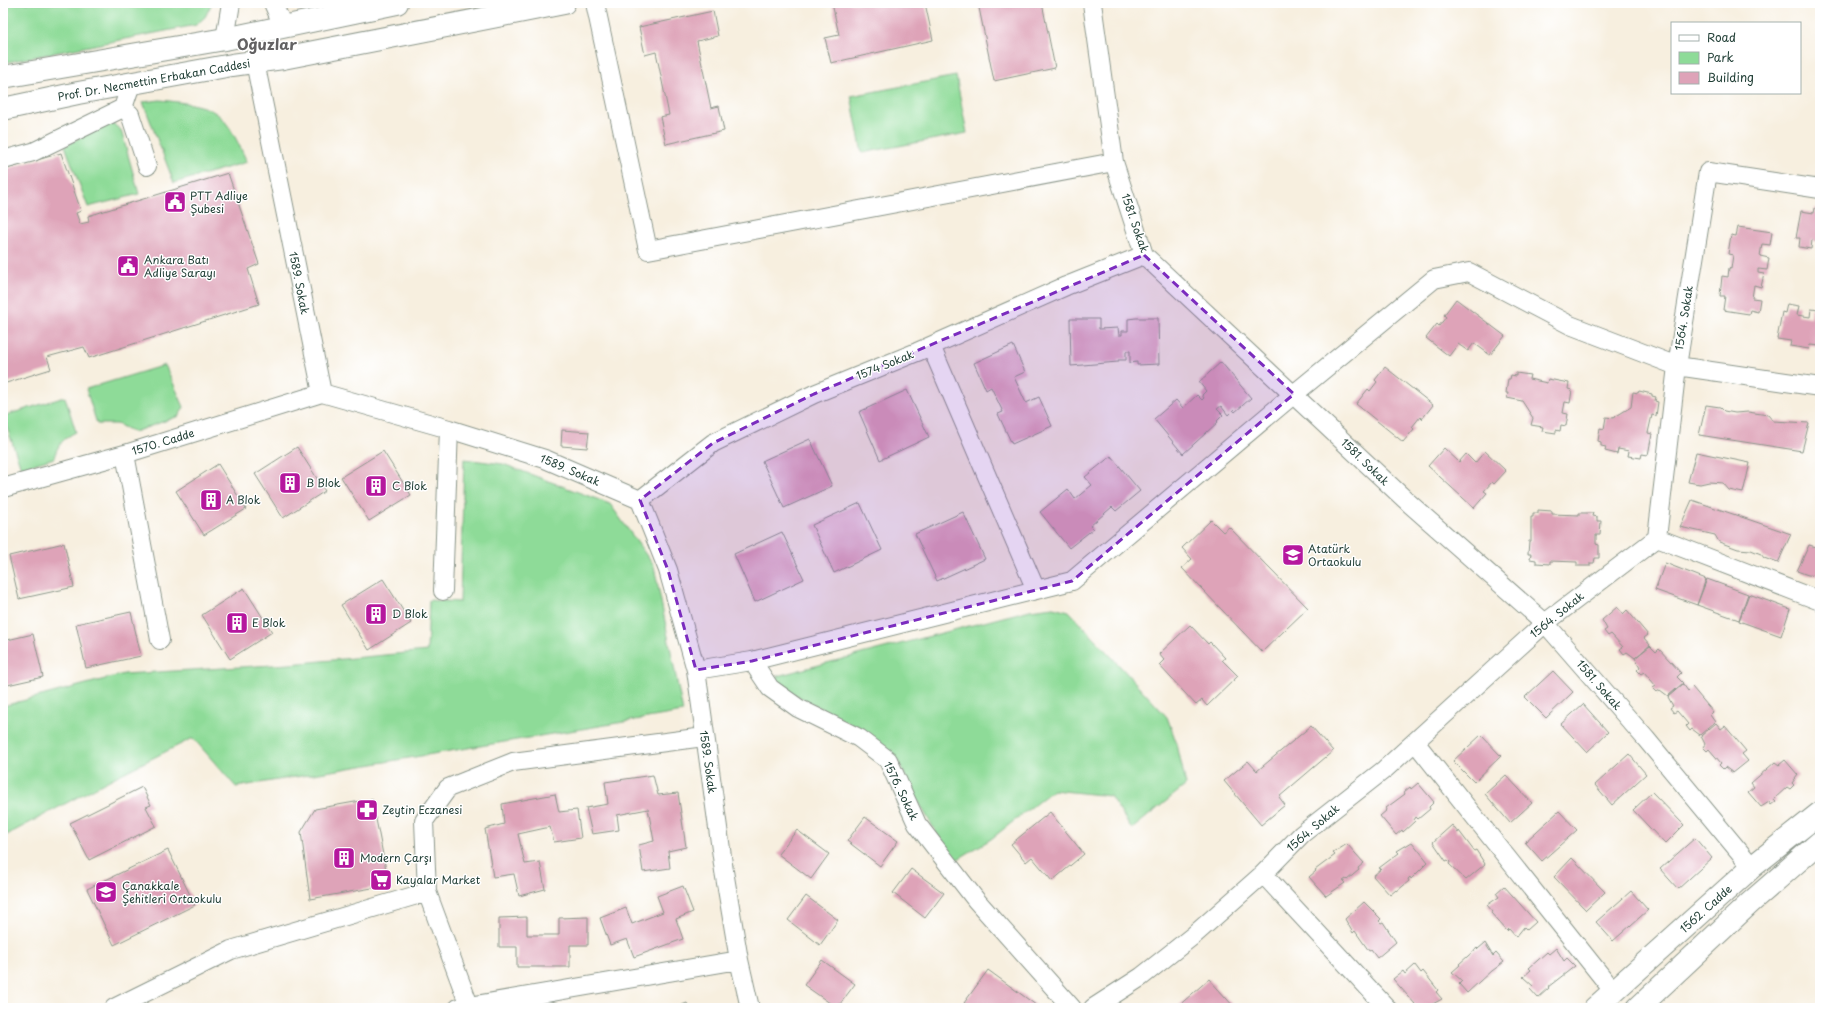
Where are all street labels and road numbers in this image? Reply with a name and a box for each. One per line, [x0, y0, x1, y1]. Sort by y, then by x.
street label: Prof. Dr. Necmettin Erbakan Caddesi [56, 54, 251, 105]
street label: 1581. Sokak [1117, 191, 1154, 255]
street label: 1589. Sokak [285, 250, 314, 316]
street label: 1564. Sokak [1670, 284, 1697, 352]
street label: 1574 Sokak [853, 345, 917, 384]
street label: 1570. Cadde [129, 424, 197, 459]
street label: 1581. Sokak [1337, 434, 1394, 490]
street label: 1589. Sokak [538, 449, 603, 490]
street label: 1564. Sokak [1526, 587, 1588, 642]
street label: 1581. Sokak [1573, 656, 1626, 714]
street label: 1589. Sokak [696, 729, 721, 795]
street label: 1576. Sokak [880, 758, 923, 824]
street label: 1564. Sokak [1282, 799, 1343, 856]
street label: 1562. Cadde [1676, 880, 1736, 937]

